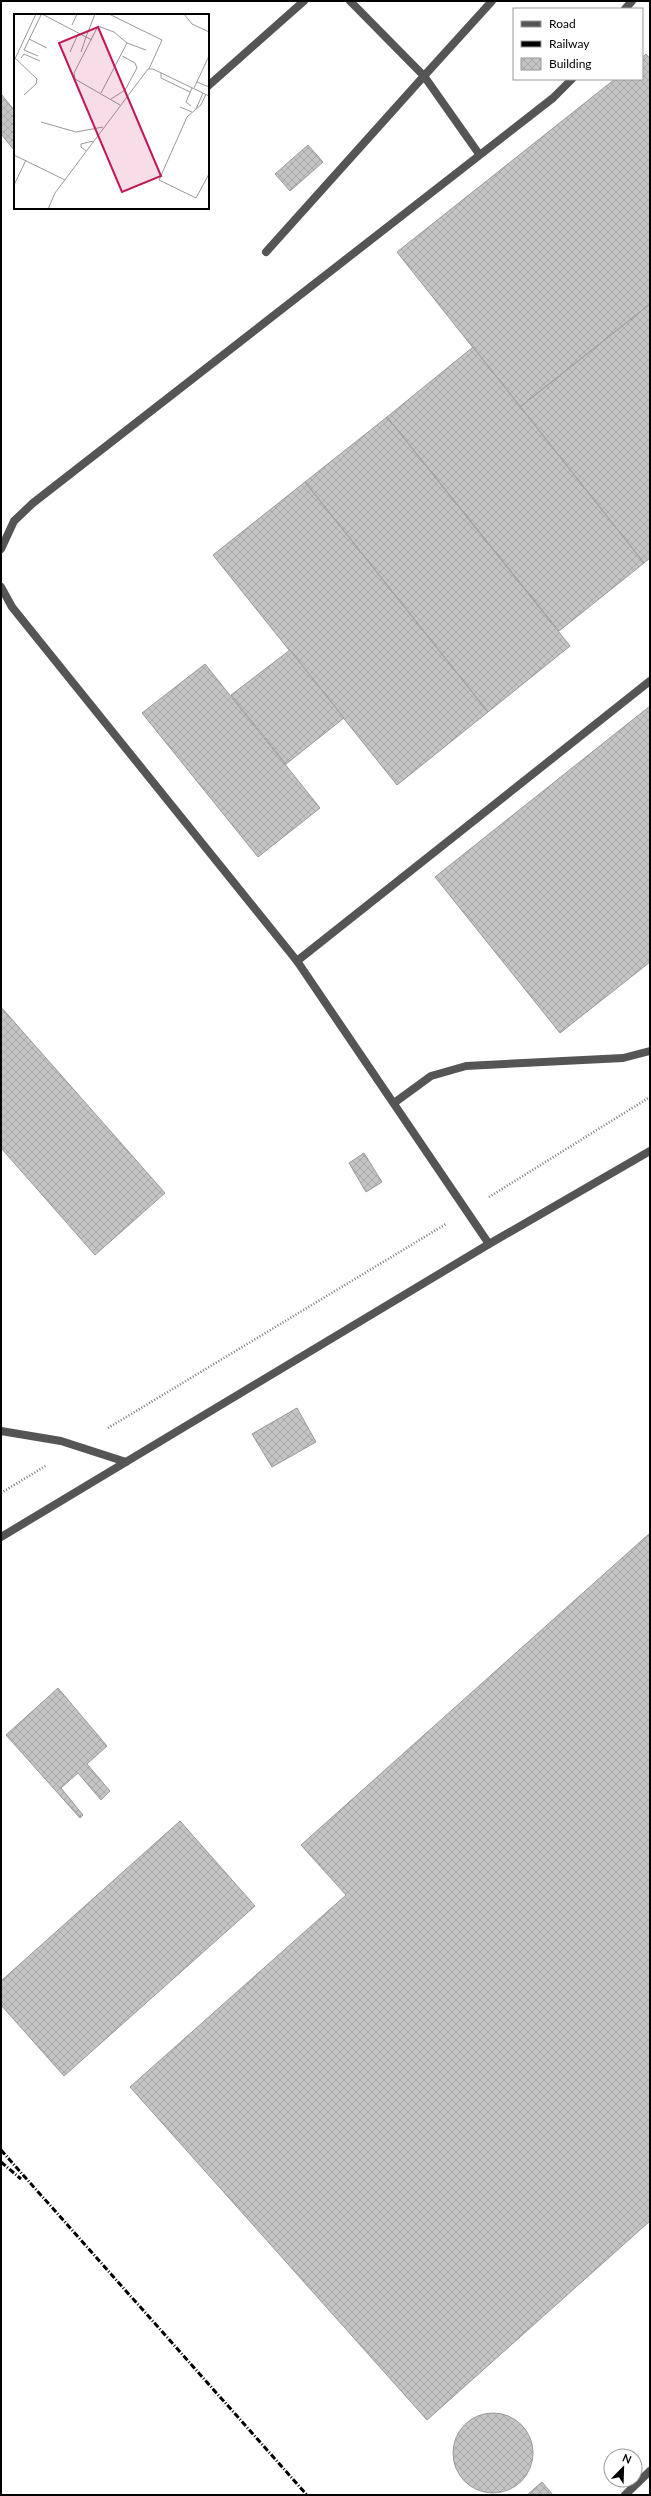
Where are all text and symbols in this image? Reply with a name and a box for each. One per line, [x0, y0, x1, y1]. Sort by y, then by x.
legend [513, 8, 643, 80]
inset map [14, 14, 209, 209]
text: Road [549, 16, 576, 31]
text: Railway [549, 36, 590, 51]
text: Building [549, 56, 592, 71]
north arrow [603, 2448, 643, 2488]
text: N [621, 2451, 634, 2466]

